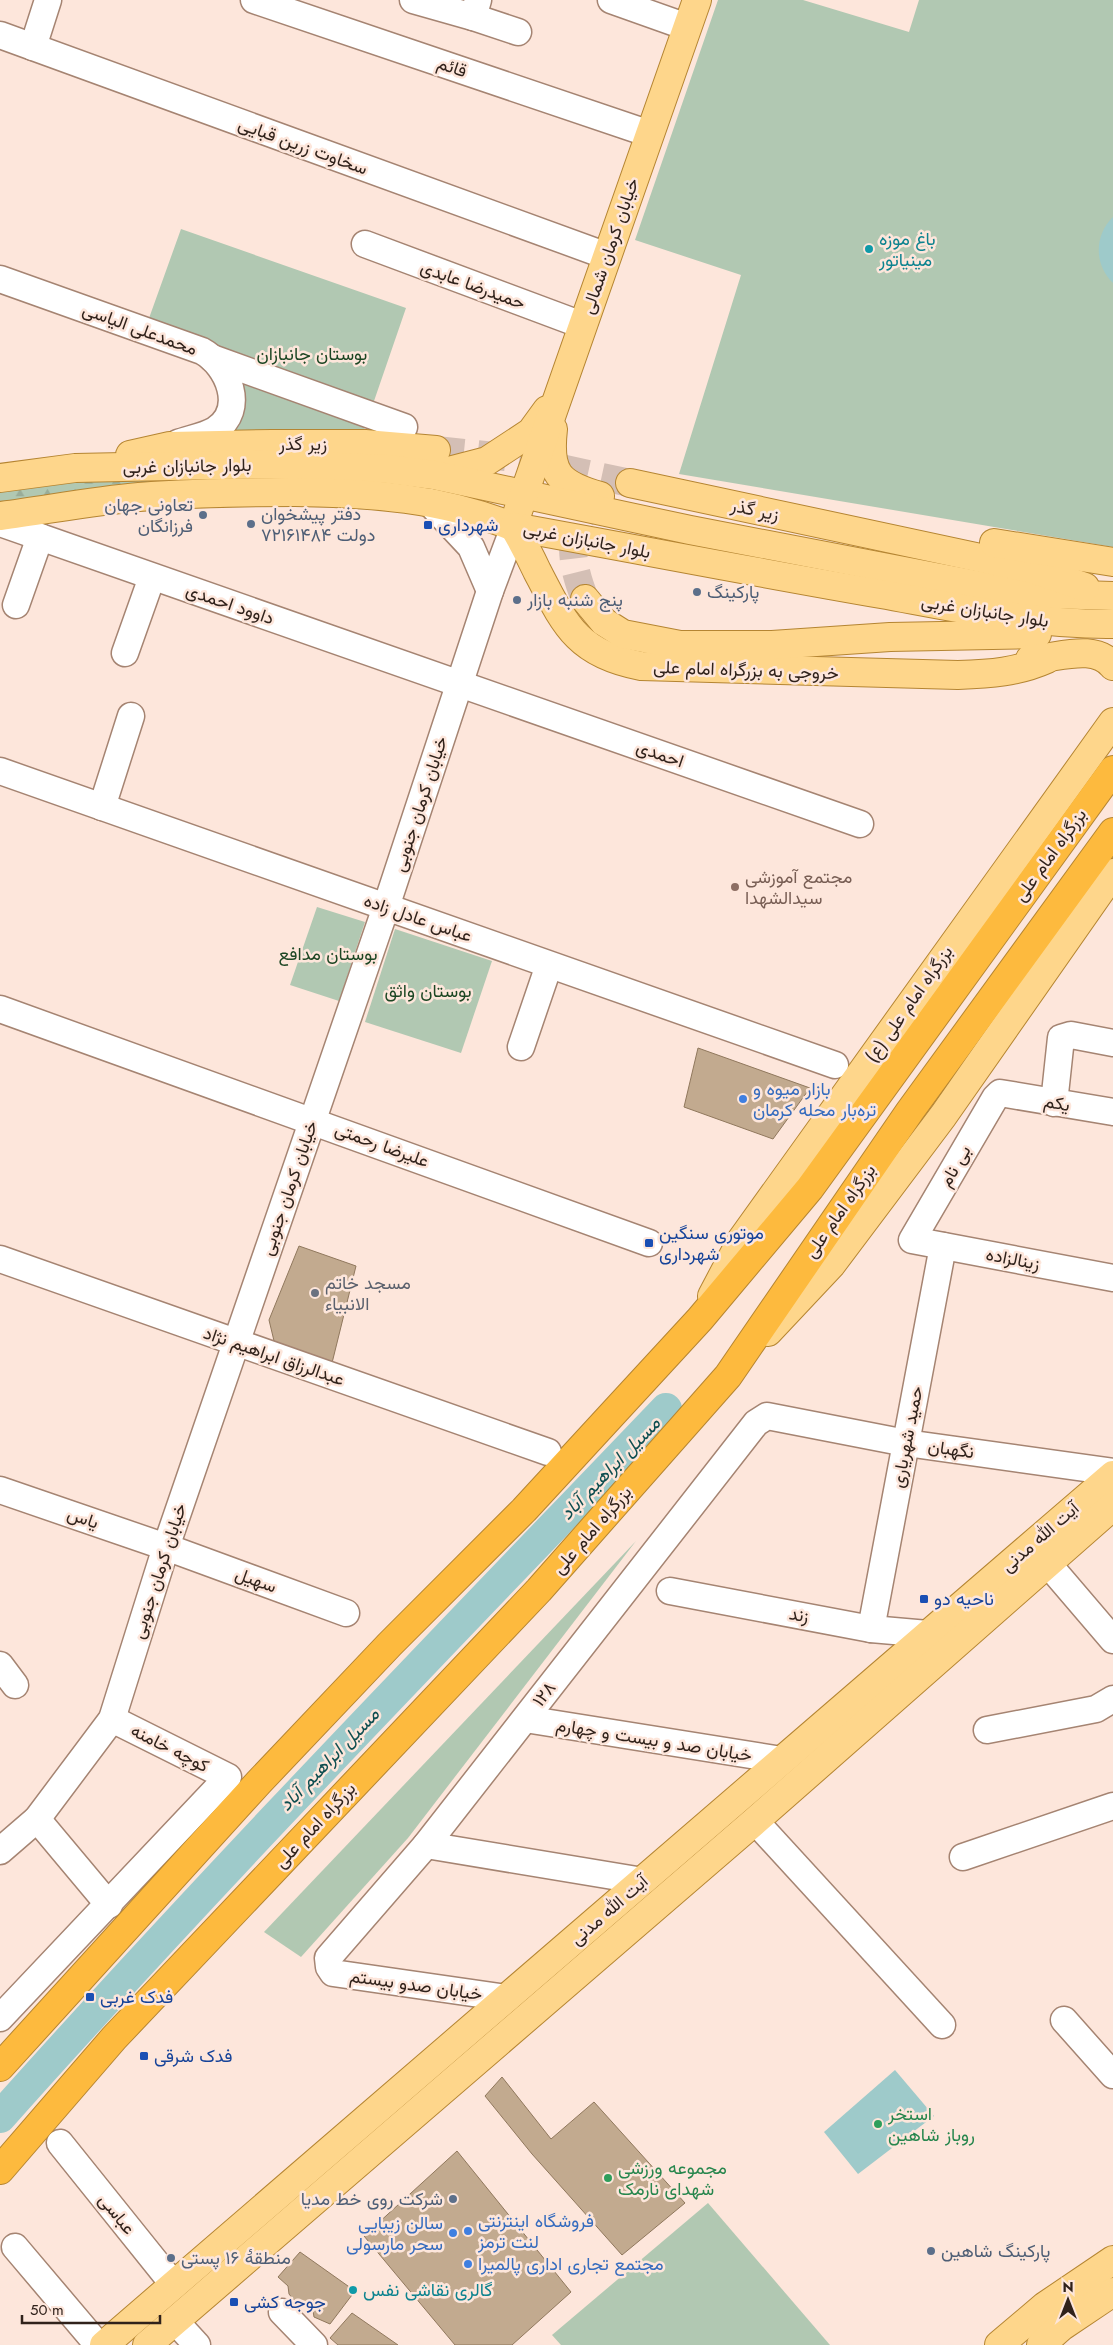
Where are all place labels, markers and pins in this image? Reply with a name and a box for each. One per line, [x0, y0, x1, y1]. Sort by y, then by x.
place label: باغ موزه مینیاتور [878, 226, 935, 273]
marker: باغ موزه مینیاتور [863, 243, 875, 255]
place label: تعاونی جهان فرزانگان [104, 492, 193, 539]
place label: دفتر پیشخوان دولت ۷۲۱۶۱۴۸۴ [261, 501, 375, 548]
marker: تعاونی جهان فرزانگان [197, 509, 209, 521]
place label: شهرداری [438, 512, 498, 538]
marker: دفتر پیشخوان دولت ۷۲۱۶۱۴۸۴ [245, 518, 257, 530]
marker: شهرداری [422, 519, 434, 531]
place label: پارکینگ [707, 579, 759, 605]
marker: پارکینگ [691, 586, 703, 598]
place label: پنج شنبه بازار [526, 587, 623, 613]
marker: پنج شنبه بازار [511, 594, 523, 606]
place label: مجتمع آموزشی سیدالشهدا [745, 864, 852, 911]
marker: مجتمع آموزشی سیدالشهدا [729, 881, 741, 893]
place label: بازار میوه و تره‌بار محله کرمان [753, 1076, 876, 1123]
marker: بازار میوه و تره‌بار محله کرمان [737, 1093, 749, 1105]
place label: موتوری سنگین شهرداری [659, 1220, 764, 1267]
marker: موتوری سنگین شهرداری [643, 1237, 655, 1249]
place label: مسجد خاتم الانبیاء [325, 1270, 411, 1317]
marker: مسجد خاتم الانبیاء [309, 1287, 321, 1299]
place label: ناحیه دو [934, 1586, 994, 1612]
marker: ناحیه دو [918, 1593, 930, 1605]
place label: فدک غربی [100, 1984, 173, 2010]
marker: فدک غربی [84, 1991, 96, 2003]
place label: فدک شرقی [154, 2043, 233, 2069]
marker: فدک شرقی [138, 2050, 150, 2062]
place label: استخر روباز شاهین [887, 2101, 975, 2148]
marker: استخر روباز شاهین [872, 2118, 884, 2130]
place label: مجموعه ورزشی شهدای نارمک [618, 2155, 727, 2202]
marker: مجموعه ورزشی شهدای نارمک [602, 2172, 614, 2184]
place label: شرکت روی خط مدیا [301, 2186, 443, 2212]
marker: شرکت روی خط مدیا [447, 2193, 459, 2205]
place label: فروشگاه اینترنتی لنت ترمز [477, 2208, 594, 2255]
place label: سالن زیبایی سحر مارسولی [346, 2210, 443, 2257]
marker: فروشگاه اینترنتی لنت ترمز [462, 2225, 474, 2237]
marker: سالن زیبایی سحر مارسولی [447, 2227, 459, 2239]
place label: پارکینگ شاهین [941, 2238, 1050, 2264]
place label: منطقهٔ ۱۶ پستی [181, 2245, 291, 2271]
marker: پارکینگ شاهین [925, 2245, 937, 2257]
place label: مجتمع تجاری اداری پالمیرا [478, 2251, 664, 2277]
marker: منطقهٔ ۱۶ پستی [165, 2252, 177, 2264]
marker: مجتمع تجاری اداری پالمیرا [462, 2258, 474, 2270]
place label: گالری نقاشی نفس [363, 2277, 492, 2303]
marker: گالری نقاشی نفس [347, 2284, 359, 2296]
place label: جوجه کشی [244, 2289, 326, 2315]
marker: جوجه کشی [228, 2296, 240, 2308]

